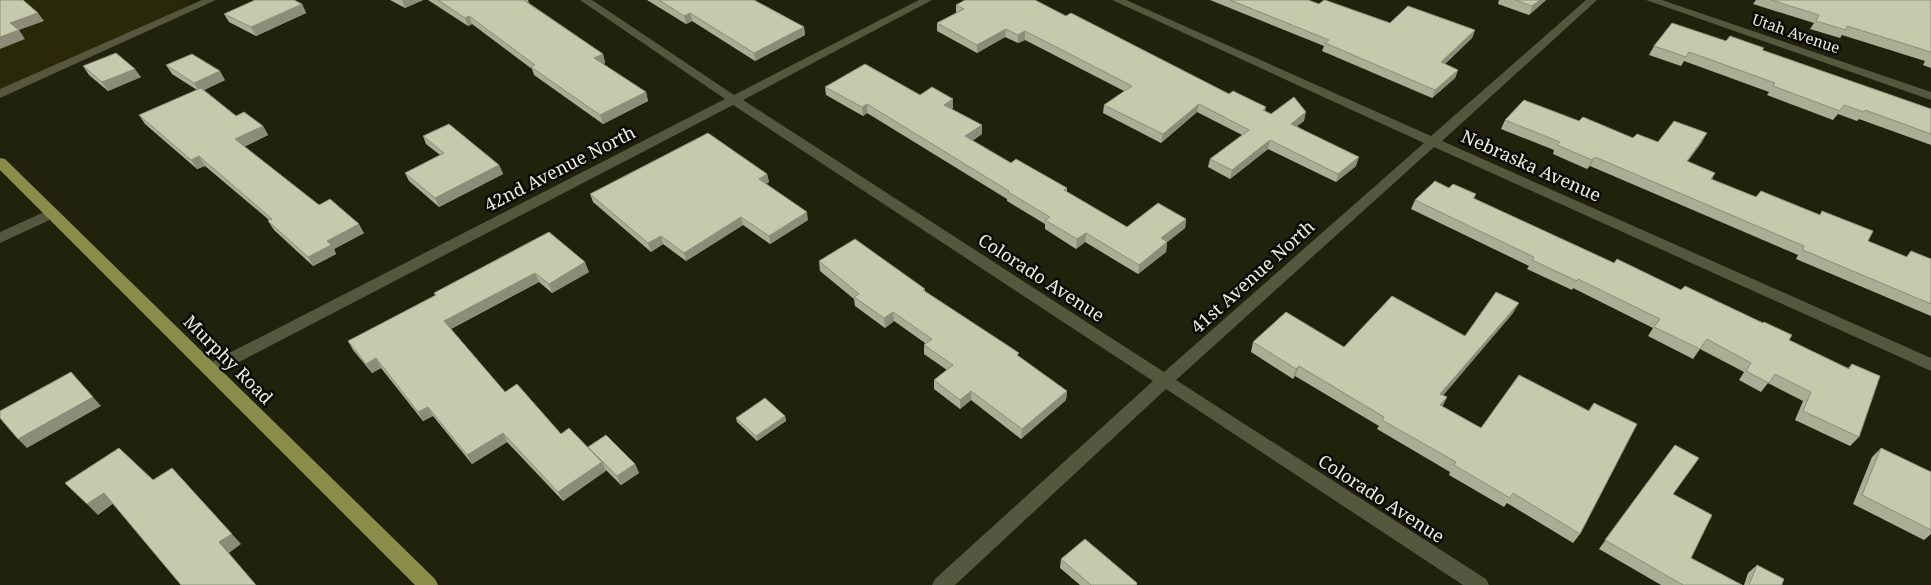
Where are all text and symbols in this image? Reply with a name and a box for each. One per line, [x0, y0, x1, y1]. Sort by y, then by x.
street label: Utah Avenue [1750, 9, 1843, 57]
street label: 42nd Avenue North [480, 120, 639, 217]
street label: Nebraska Avenue [1458, 124, 1605, 207]
street label: 41st Avenue North [1185, 214, 1319, 338]
street label: Colorado Avenue [974, 227, 1109, 327]
street label: Murphy Road [179, 309, 279, 409]
street label: Colorado Avenue [1314, 448, 1449, 548]

